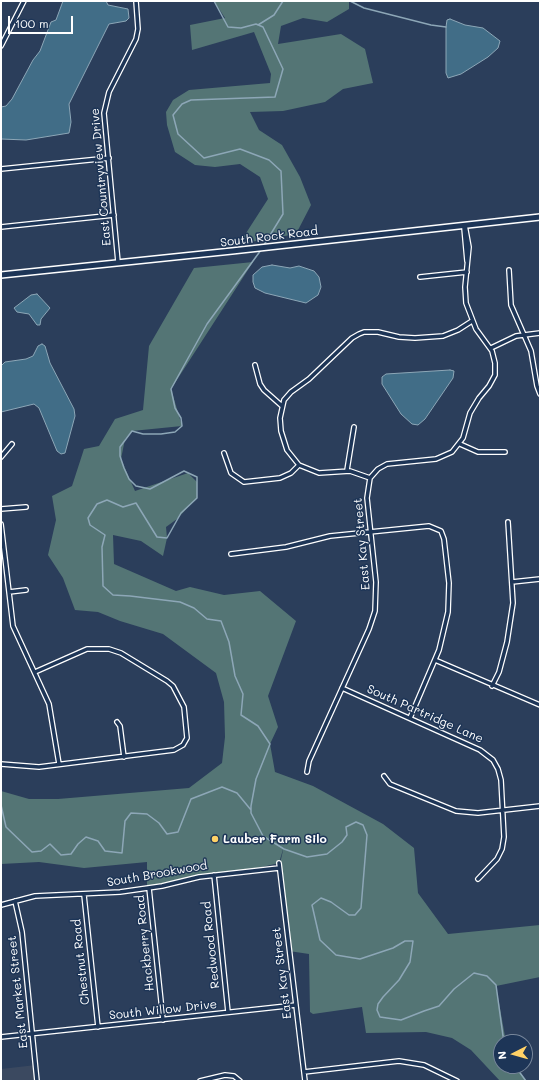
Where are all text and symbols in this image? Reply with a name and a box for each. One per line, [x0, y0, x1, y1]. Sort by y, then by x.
scale bar [10, 8, 75, 34]
text: 100 m [15, 15, 49, 31]
street label: East Countryview Drive [88, 108, 114, 246]
street label: South Rock Road [219, 224, 319, 250]
street label: East Kay Street [351, 497, 373, 591]
street label: South Partridge Lane [365, 682, 485, 746]
place label: Lauber Farm Silo [223, 832, 327, 846]
marker: Lauber Farm Silo [210, 834, 220, 844]
street label: South Brookwood [106, 858, 208, 890]
street label: Hackberry Road [133, 894, 157, 992]
street label: Redwood Road [199, 901, 223, 989]
street label: Chestnut Road [69, 918, 93, 1006]
street label: East Kay Street [269, 926, 295, 1020]
street label: East Market Street [5, 935, 31, 1049]
street label: South Willow Drive [108, 997, 218, 1023]
north arrow [493, 1034, 533, 1074]
text: N [494, 1050, 509, 1060]

